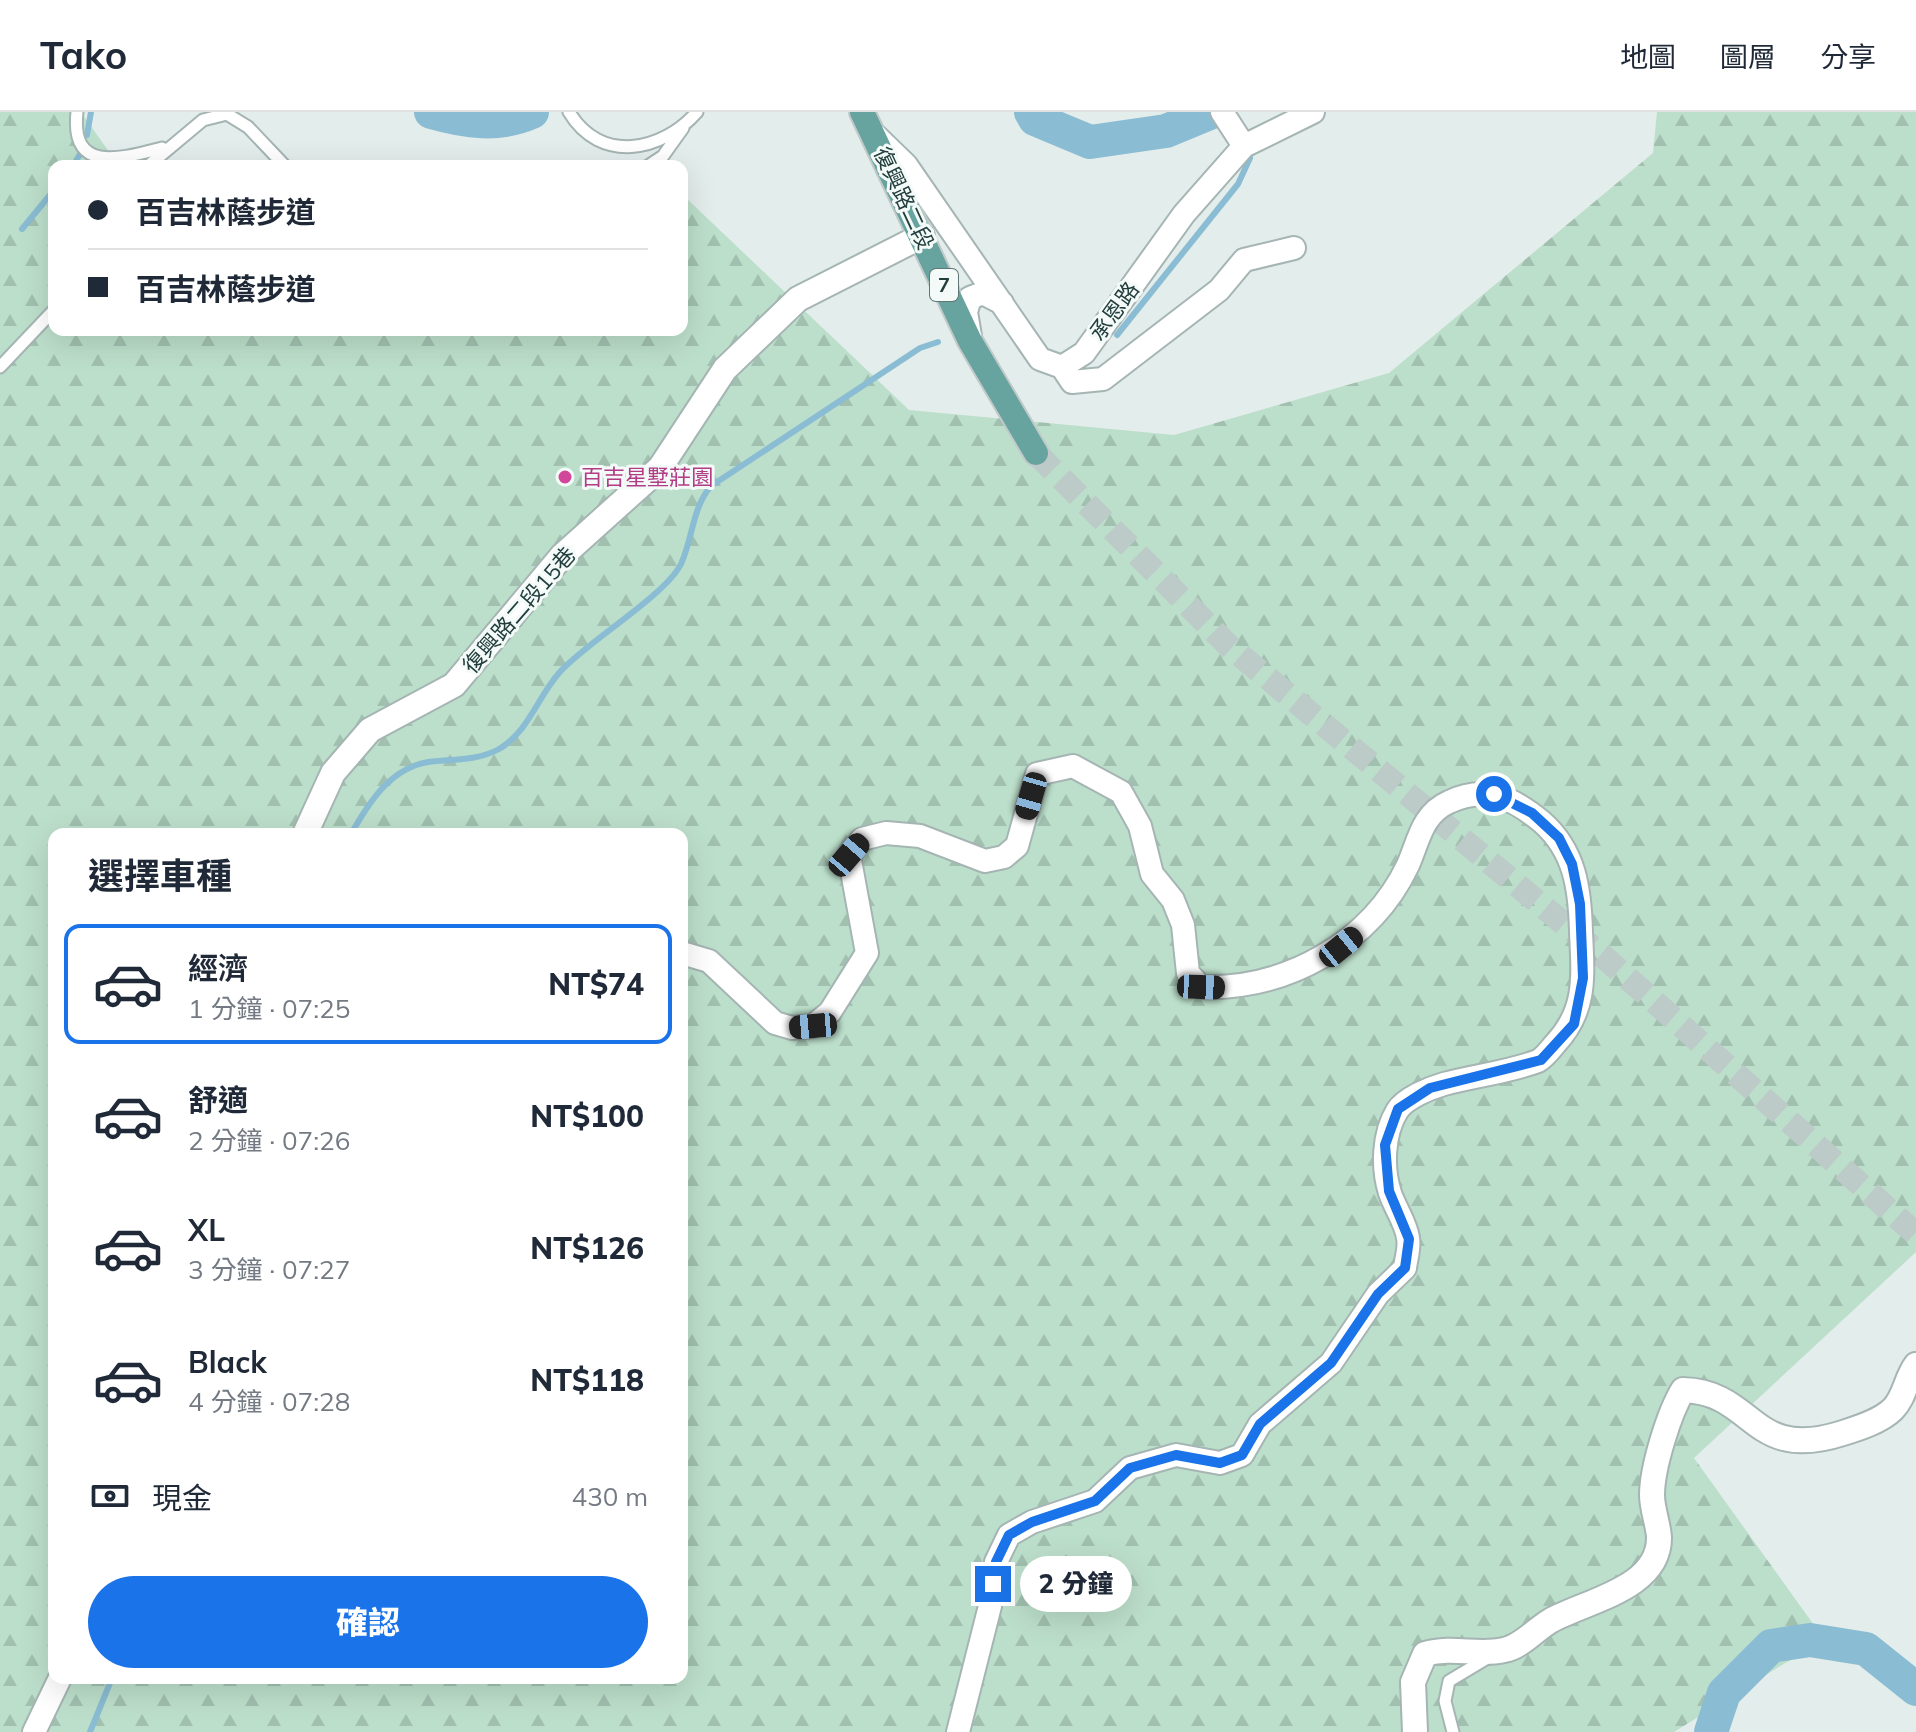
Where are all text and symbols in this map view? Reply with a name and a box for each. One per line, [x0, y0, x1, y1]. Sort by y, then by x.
text: Tako [40, 31, 127, 79]
text: 地圖 [1620, 39, 1676, 74]
text: 圖層 [1720, 39, 1776, 74]
text: 分享 [1820, 39, 1876, 74]
street label: 復興路二段 [868, 142, 940, 254]
text: 百吉林蔭步道 [136, 193, 316, 231]
road number: 7 [930, 269, 958, 301]
text: 百吉林蔭步道 [136, 270, 316, 308]
street label: 承恩路 [1083, 276, 1145, 346]
place label: 百吉星墅莊園 [581, 463, 713, 491]
marker: 百吉星墅莊園 [556, 468, 574, 486]
street label: 復興路二段15巷 [456, 541, 582, 679]
car [1013, 770, 1049, 822]
route start [1476, 776, 1512, 812]
car [824, 829, 874, 881]
text: 選擇車種 [88, 853, 232, 898]
car [1315, 923, 1367, 971]
icon: car [92, 948, 164, 1020]
text: 經濟 [188, 949, 248, 987]
text: NT$74 [548, 965, 644, 1003]
car [1177, 974, 1225, 1000]
text: 1 分鐘 · 07:25 [188, 992, 350, 1025]
car [788, 1012, 838, 1040]
icon: car [92, 1080, 164, 1152]
text: 舒適 [188, 1081, 248, 1119]
text: NT$100 [530, 1097, 644, 1135]
text: 2 分鐘 · 07:26 [188, 1124, 350, 1157]
text: XL [188, 1211, 225, 1249]
icon: car [92, 1212, 164, 1284]
text: NT$126 [530, 1229, 644, 1267]
text: 3 分鐘 · 07:27 [188, 1253, 350, 1286]
text: Black [188, 1343, 267, 1381]
icon: car [92, 1344, 164, 1416]
text: NT$118 [530, 1361, 644, 1399]
text: 4 分鐘 · 07:28 [188, 1385, 350, 1418]
icon: cash [88, 1474, 132, 1518]
text: 現金 [152, 1479, 212, 1517]
text: 430 m [572, 1480, 648, 1513]
callout: 2 分鐘 [1021, 1556, 1133, 1612]
route end [975, 1566, 1011, 1602]
text: 2 分鐘 [1039, 1567, 1113, 1600]
button: 確認 [88, 1576, 648, 1668]

